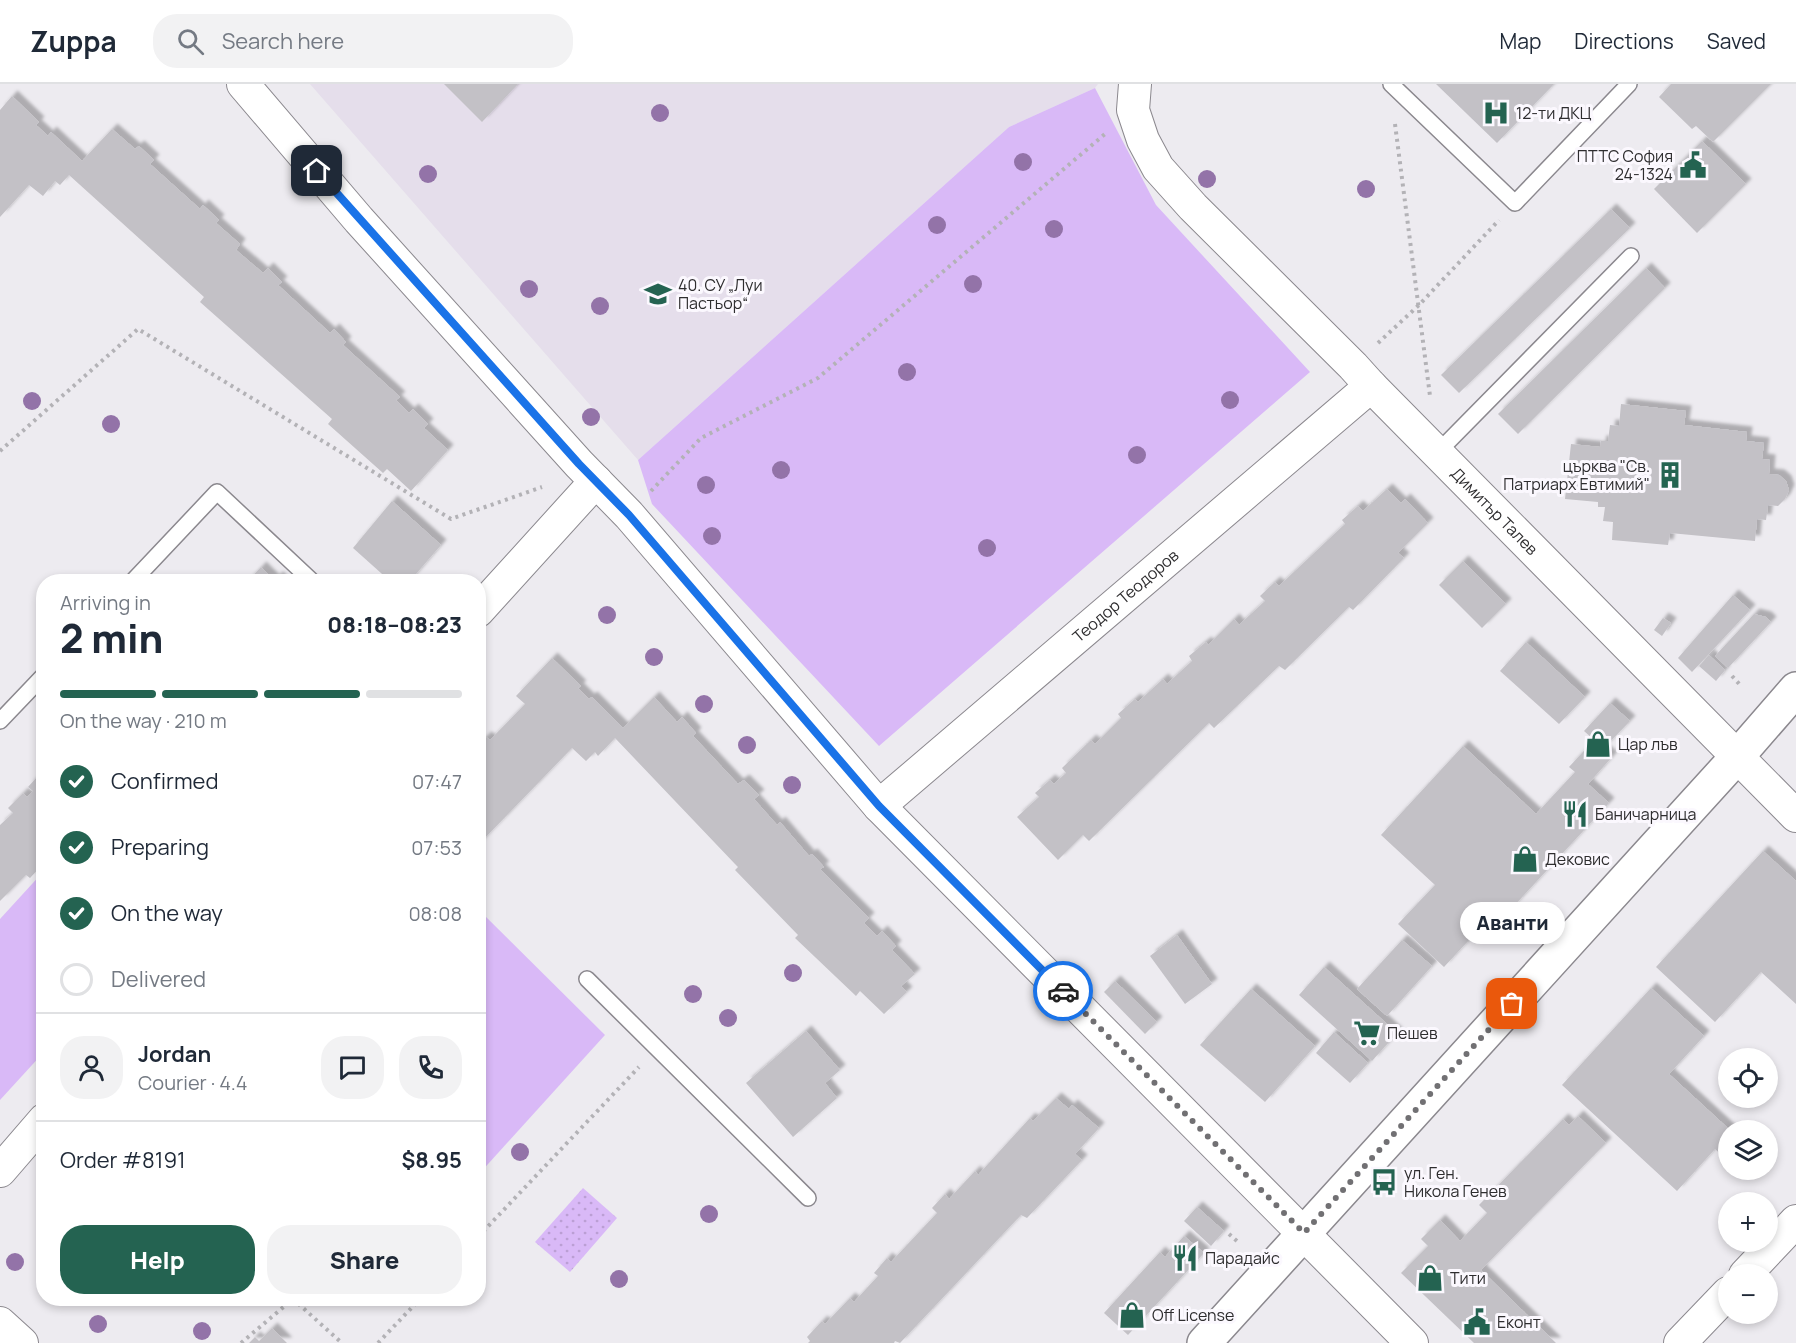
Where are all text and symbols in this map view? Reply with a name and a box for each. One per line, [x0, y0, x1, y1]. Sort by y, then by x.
search box [153, 14, 573, 68]
text: Zuppa [30, 22, 117, 60]
icon: search [174, 25, 207, 58]
text: Search here [222, 26, 344, 56]
text: Map [1500, 27, 1541, 55]
text: Directions [1574, 27, 1674, 55]
text: Saved [1707, 27, 1766, 55]
hospital icon: 12-ти ДКЦ [1481, 98, 1511, 128]
place label: 12-ти ДКЦ [1516, 102, 1592, 124]
pin [291, 145, 342, 196]
place label: ПТТС София 24-1324 [1577, 145, 1673, 185]
public building icon: ПТТС София 24-1324 [1678, 150, 1708, 180]
icon: home [300, 154, 333, 187]
place label: 40. СУ „Луи Пастьор“ [678, 274, 763, 314]
school or university icon: 40. СУ „Луи Пастьор“ [643, 279, 673, 309]
place label: църква "Св. Патриарх Евтимий" [1503, 455, 1650, 495]
building icon: църква "Св. Патриарх Евтимий" [1655, 460, 1685, 490]
street label: Димитър Талев [1446, 462, 1543, 560]
street label: Теодор Теодоров [1068, 544, 1183, 647]
text: Arriving in [60, 589, 151, 616]
text: 08:18–08:23 [327, 610, 462, 640]
text: 2 min [60, 611, 163, 665]
text: On the way · 210 m [60, 707, 227, 734]
shop icon: Цар лъв [1583, 729, 1613, 759]
place label: Цар лъв [1618, 733, 1678, 755]
icon: check [60, 765, 93, 798]
text: Confirmed [111, 766, 219, 796]
text: 07:47 [412, 768, 462, 795]
restaurant icon: Баничарница [1560, 799, 1590, 829]
place label: Баничарница [1595, 803, 1697, 825]
icon: check [60, 831, 93, 864]
text: Preparing [111, 832, 209, 862]
text: 07:53 [411, 834, 462, 861]
shop icon: Дековис [1510, 844, 1540, 874]
place label: Дековис [1545, 848, 1610, 870]
icon: check [60, 897, 93, 930]
text: On the way [111, 898, 223, 928]
text: 08:08 [408, 900, 462, 927]
callout: Аванти [1460, 902, 1564, 944]
text: Аванти [1476, 909, 1549, 936]
courier [1033, 961, 1093, 1021]
text: Delivered [111, 964, 206, 994]
icon: car [1047, 975, 1080, 1008]
pin [1486, 978, 1537, 1029]
icon: bag [1495, 987, 1528, 1020]
supermarket icon: Пешев [1352, 1018, 1382, 1048]
place label: Пешев [1387, 1022, 1438, 1044]
button: person [60, 1036, 123, 1099]
button: chat [321, 1036, 384, 1099]
button: phone [399, 1036, 462, 1099]
text: Jordan [138, 1039, 211, 1069]
map controls [1718, 1048, 1778, 1324]
button: locate [1718, 1048, 1778, 1108]
text: Courier · 4.4 [138, 1069, 248, 1096]
button: layers [1718, 1120, 1778, 1180]
text: Order #8191 [60, 1145, 186, 1175]
text: $8.95 [401, 1145, 462, 1175]
place label: ул. Ген. Никола Генев [1404, 1162, 1507, 1202]
bus stop icon: ул. Ген. Никола Генев [1369, 1167, 1399, 1197]
button: + [1718, 1192, 1778, 1252]
button: Help [60, 1225, 255, 1294]
button: Share [267, 1225, 462, 1294]
restaurant icon: Парадайс [1170, 1243, 1200, 1273]
place label: Парадайс [1205, 1247, 1280, 1269]
shop icon: Тити [1415, 1263, 1445, 1293]
button: − [1718, 1264, 1778, 1324]
place label: Тити [1450, 1267, 1486, 1289]
shop icon: Off License [1117, 1300, 1147, 1330]
place label: Off License [1152, 1304, 1234, 1326]
public building icon: Еконт [1462, 1307, 1492, 1337]
place label: Еконт [1497, 1311, 1541, 1333]

